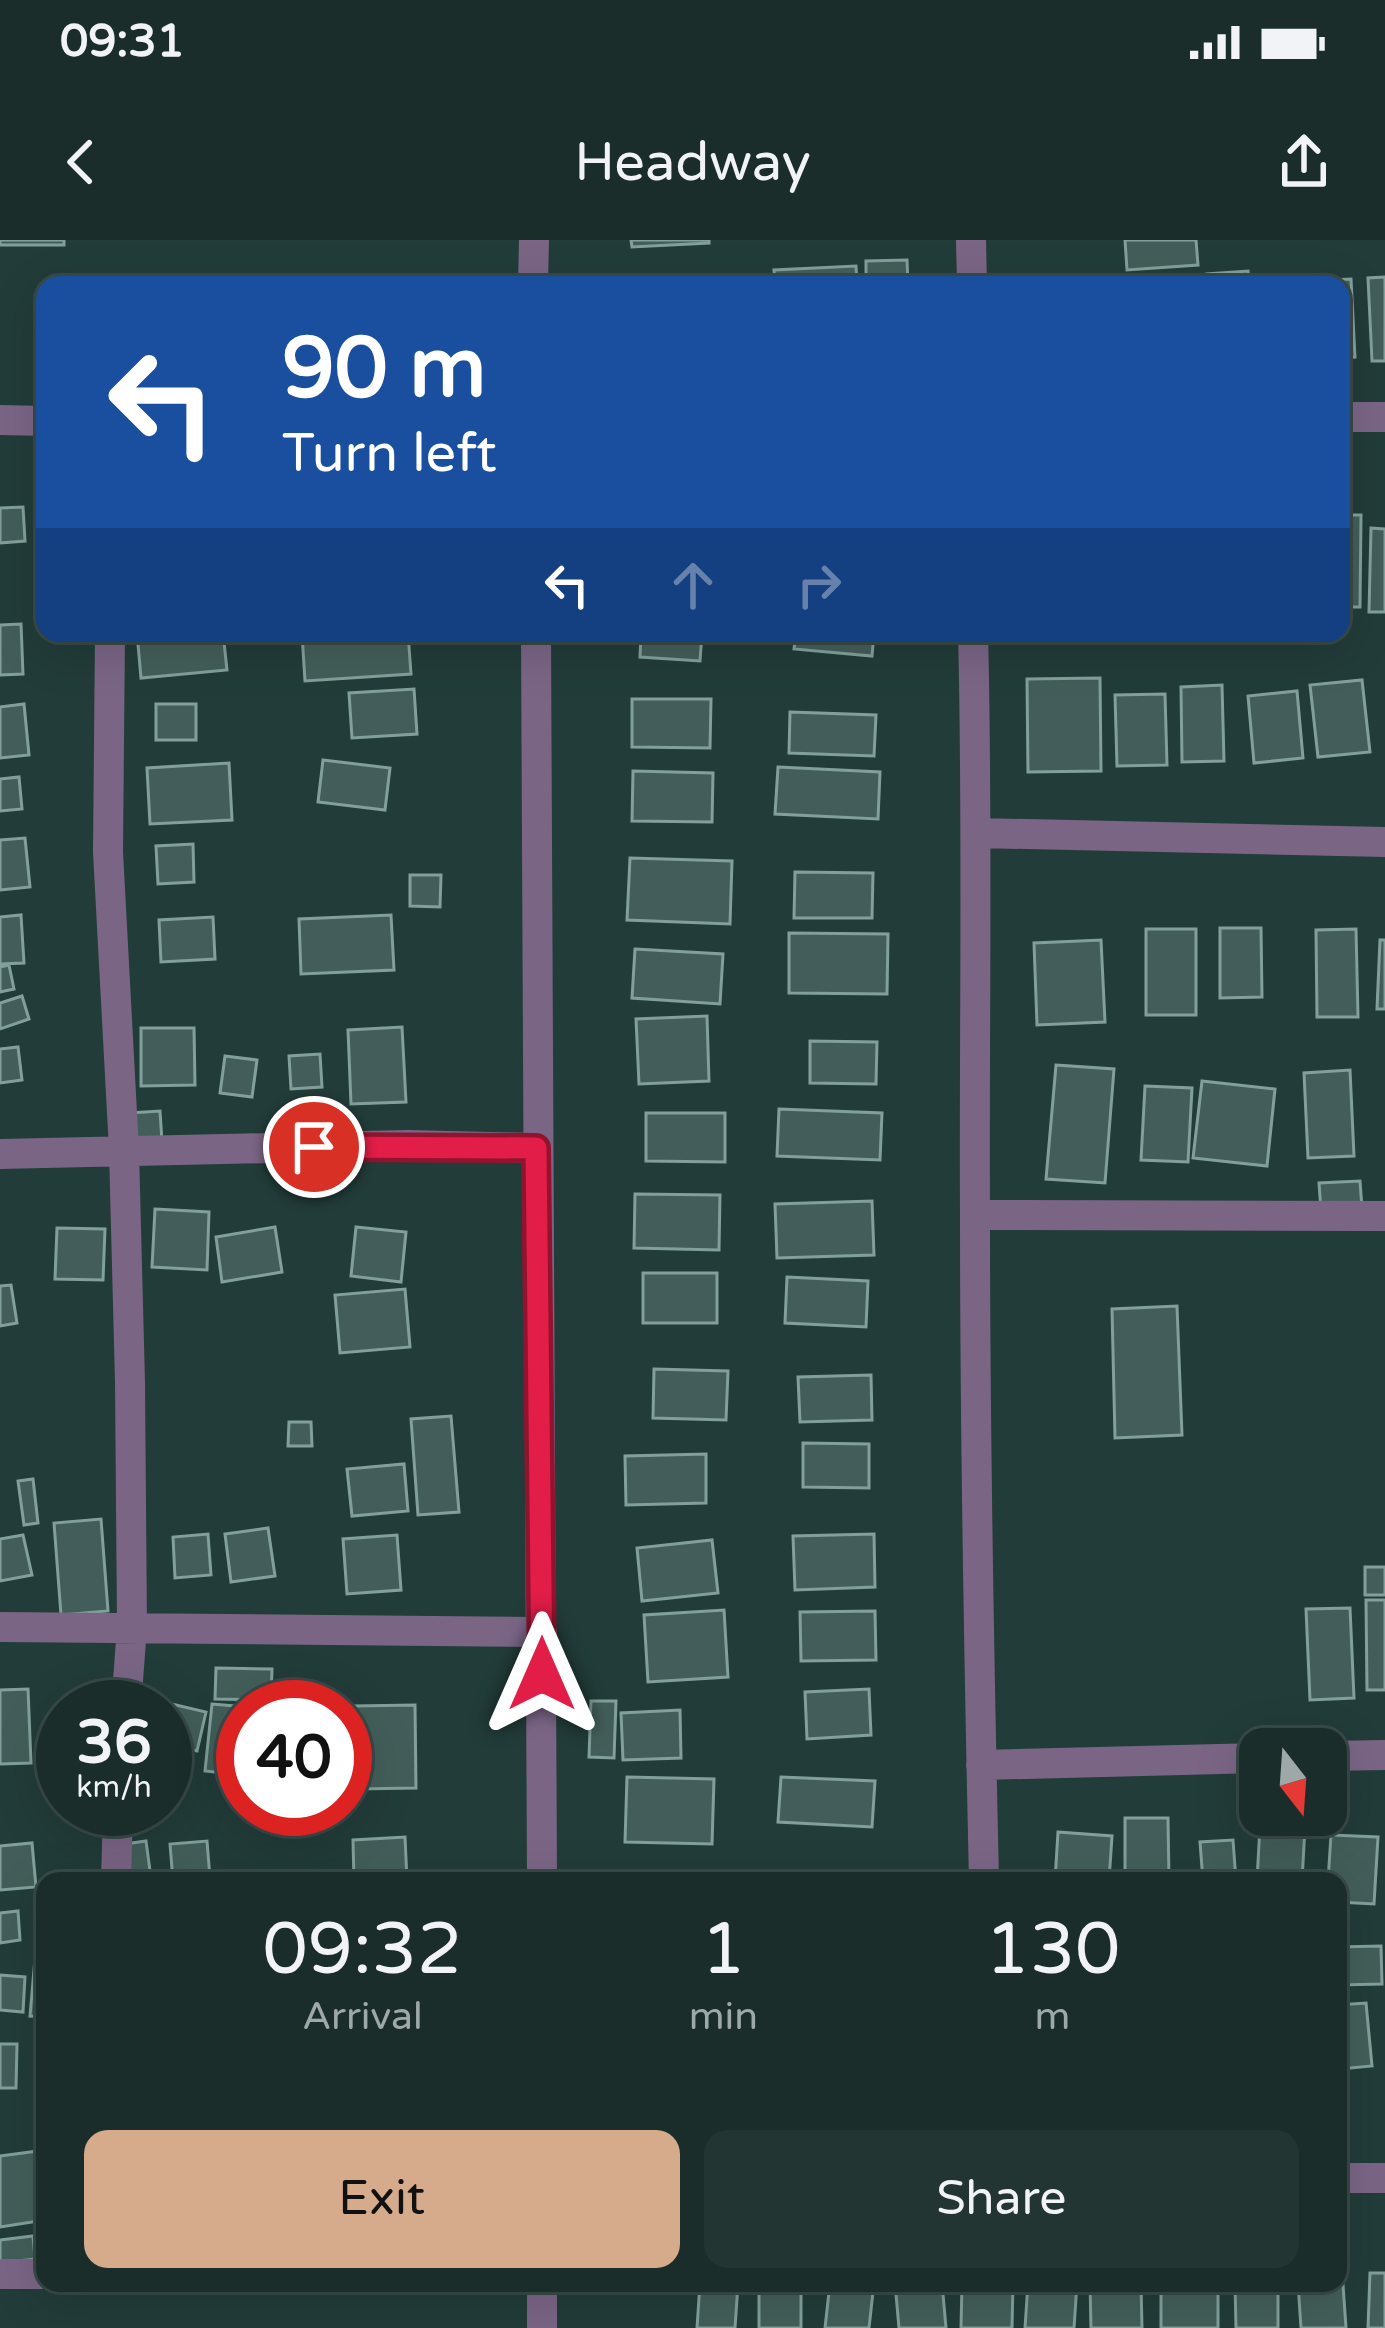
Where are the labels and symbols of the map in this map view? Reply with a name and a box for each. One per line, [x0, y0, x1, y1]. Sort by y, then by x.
pin [263, 1096, 365, 1198]
position arrow [479, 1611, 605, 1737]
speed limit sign: 40 [216, 1680, 372, 1836]
north arrow [1239, 1728, 1347, 1836]

